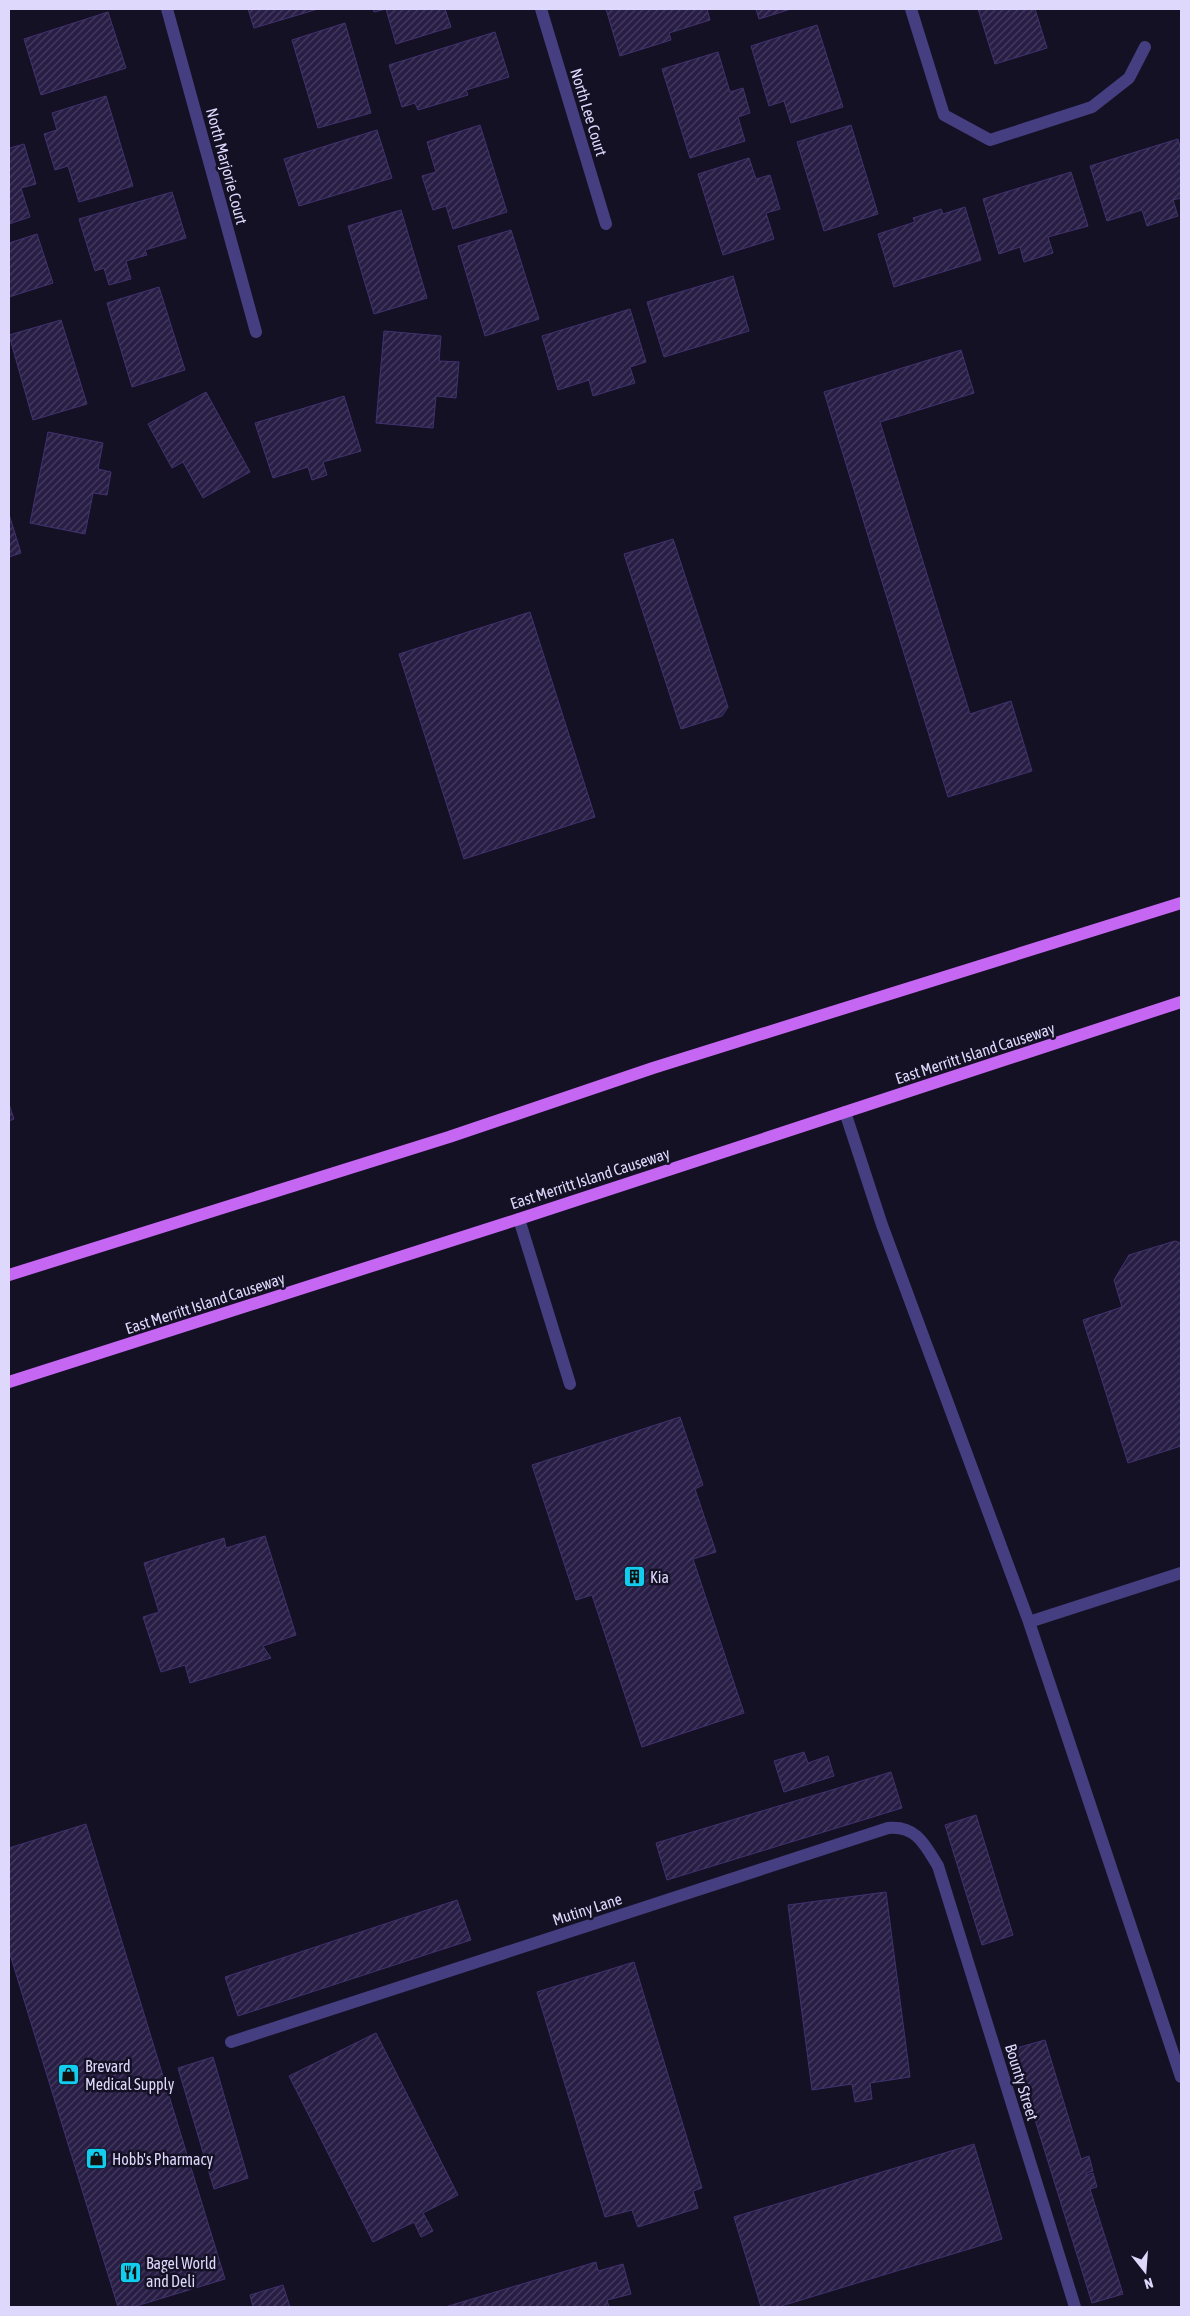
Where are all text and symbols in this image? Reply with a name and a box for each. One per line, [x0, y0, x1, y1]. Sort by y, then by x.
street label: North Lee Court [567, 66, 611, 158]
street label: North Marjorie Court [202, 106, 251, 227]
street label: East Merritt Island Causeway [893, 1019, 1058, 1088]
street label: East Merritt Island Causeway [508, 1144, 673, 1213]
street label: East Merritt Island Causeway [123, 1269, 288, 1338]
building icon: Kia [622, 1565, 646, 1589]
place label: Kia [650, 1568, 669, 1586]
street label: Mutiny Lane [550, 1889, 624, 1930]
street label: Bounty Street [1001, 2042, 1042, 2123]
place label: Brevard Medical Supply [85, 2057, 175, 2094]
shop icon: Brevard Medical Supply [57, 2063, 81, 2087]
shop icon: Hobb's Pharmacy [84, 2147, 108, 2171]
place label: Hobb's Pharmacy [112, 2150, 213, 2169]
north arrow [1120, 2246, 1170, 2296]
place label: Bagel World and Deli [146, 2254, 216, 2290]
restaurant icon: Bagel World and Deli [118, 2260, 142, 2284]
text: N [1143, 2275, 1155, 2292]

